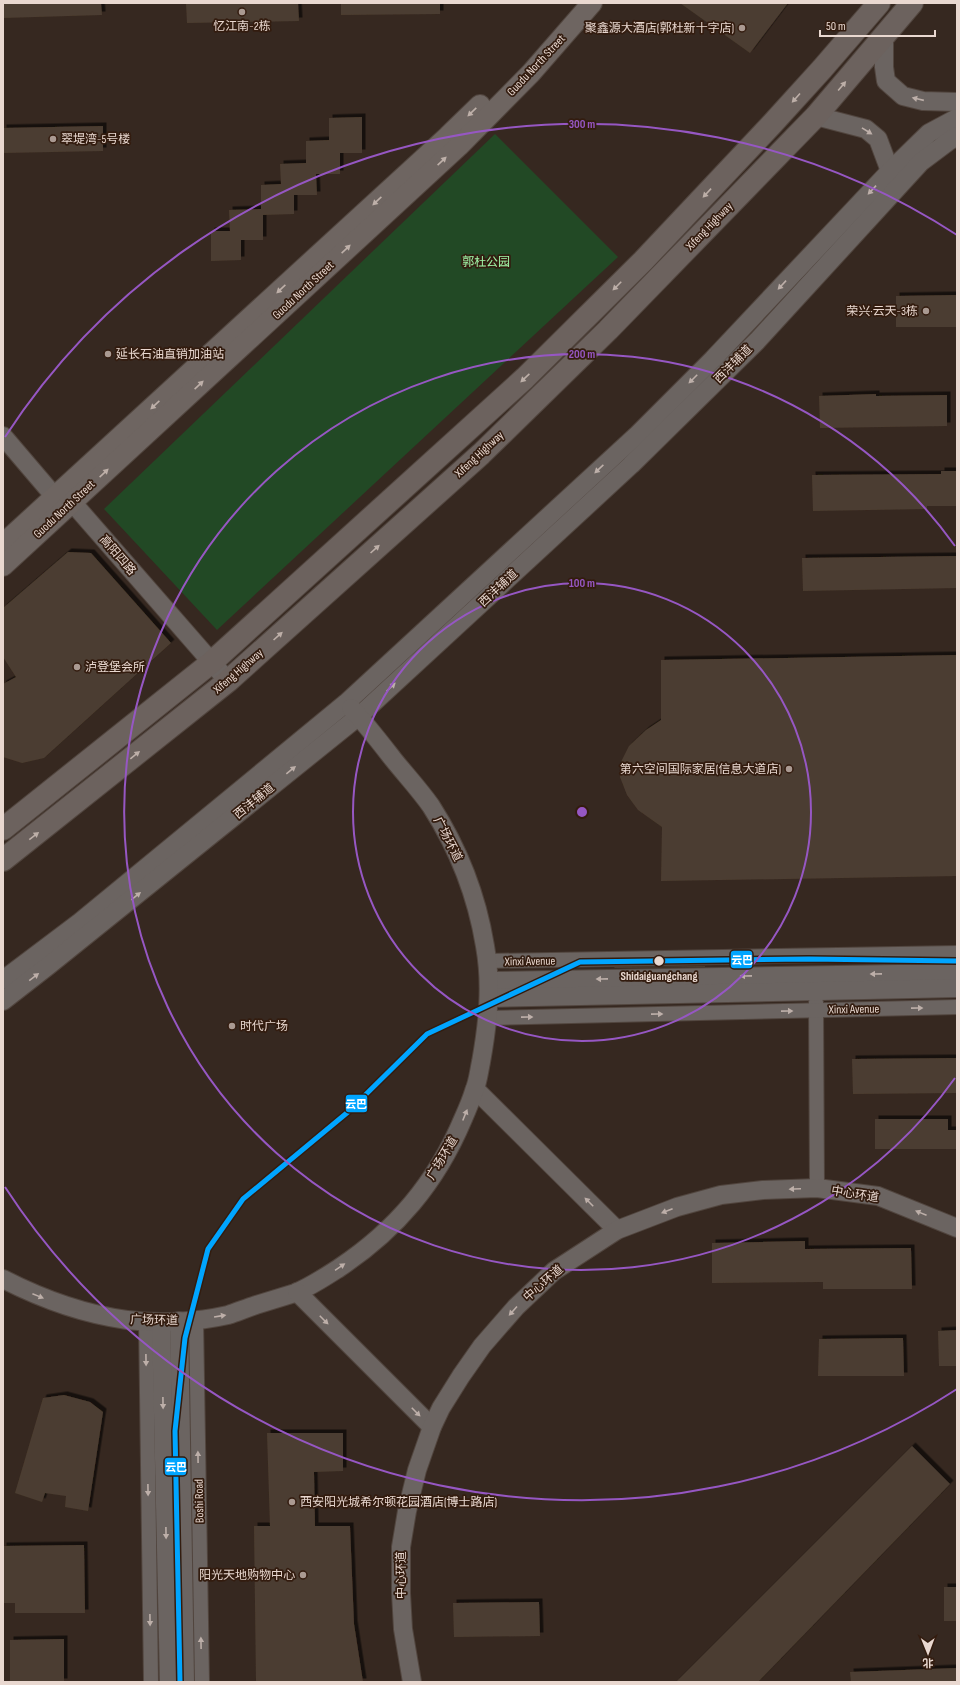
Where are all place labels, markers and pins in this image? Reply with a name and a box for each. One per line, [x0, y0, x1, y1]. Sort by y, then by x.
marker: 忆江南-2栋 [237, 7, 247, 17]
place label: 忆江南-2栋 [213, 19, 271, 34]
place label: 聚鑫源大酒店(郭杜新十字店) [585, 21, 734, 36]
marker: 聚鑫源大酒店(郭杜新十字店) [737, 23, 747, 33]
place label: 翠堤湾-5号楼 [61, 132, 130, 147]
marker: 翠堤湾-5号楼 [48, 134, 58, 144]
place label: 荣兴·云天-3栋 [846, 304, 918, 319]
marker: 荣兴·云天-3栋 [921, 306, 931, 316]
place label: 延长石油直销加油站 [116, 347, 224, 362]
marker: 延长石油直销加油站 [103, 349, 113, 359]
place label: 泸登堡会所 [85, 660, 145, 675]
marker: 泸登堡会所 [72, 662, 82, 672]
place label: 第六空间国际家居(信息大道店) [620, 762, 781, 777]
marker: 第六空间国际家居(信息大道店) [784, 764, 794, 774]
centre of rings [575, 805, 589, 819]
marker: Shidaiguangchang [652, 954, 666, 968]
place label: Shidaiguangchang [621, 969, 698, 984]
place label: 时代广场 [240, 1019, 288, 1034]
marker: 时代广场 [227, 1021, 237, 1031]
place label: 西安阳光城希尔顿花园酒店(博士路店) [300, 1495, 497, 1510]
marker: 西安阳光城希尔顿花园酒店(博士路店) [287, 1497, 297, 1507]
place label: 阳光天地购物中心 [199, 1568, 295, 1583]
marker: 阳光天地购物中心 [298, 1570, 308, 1580]

